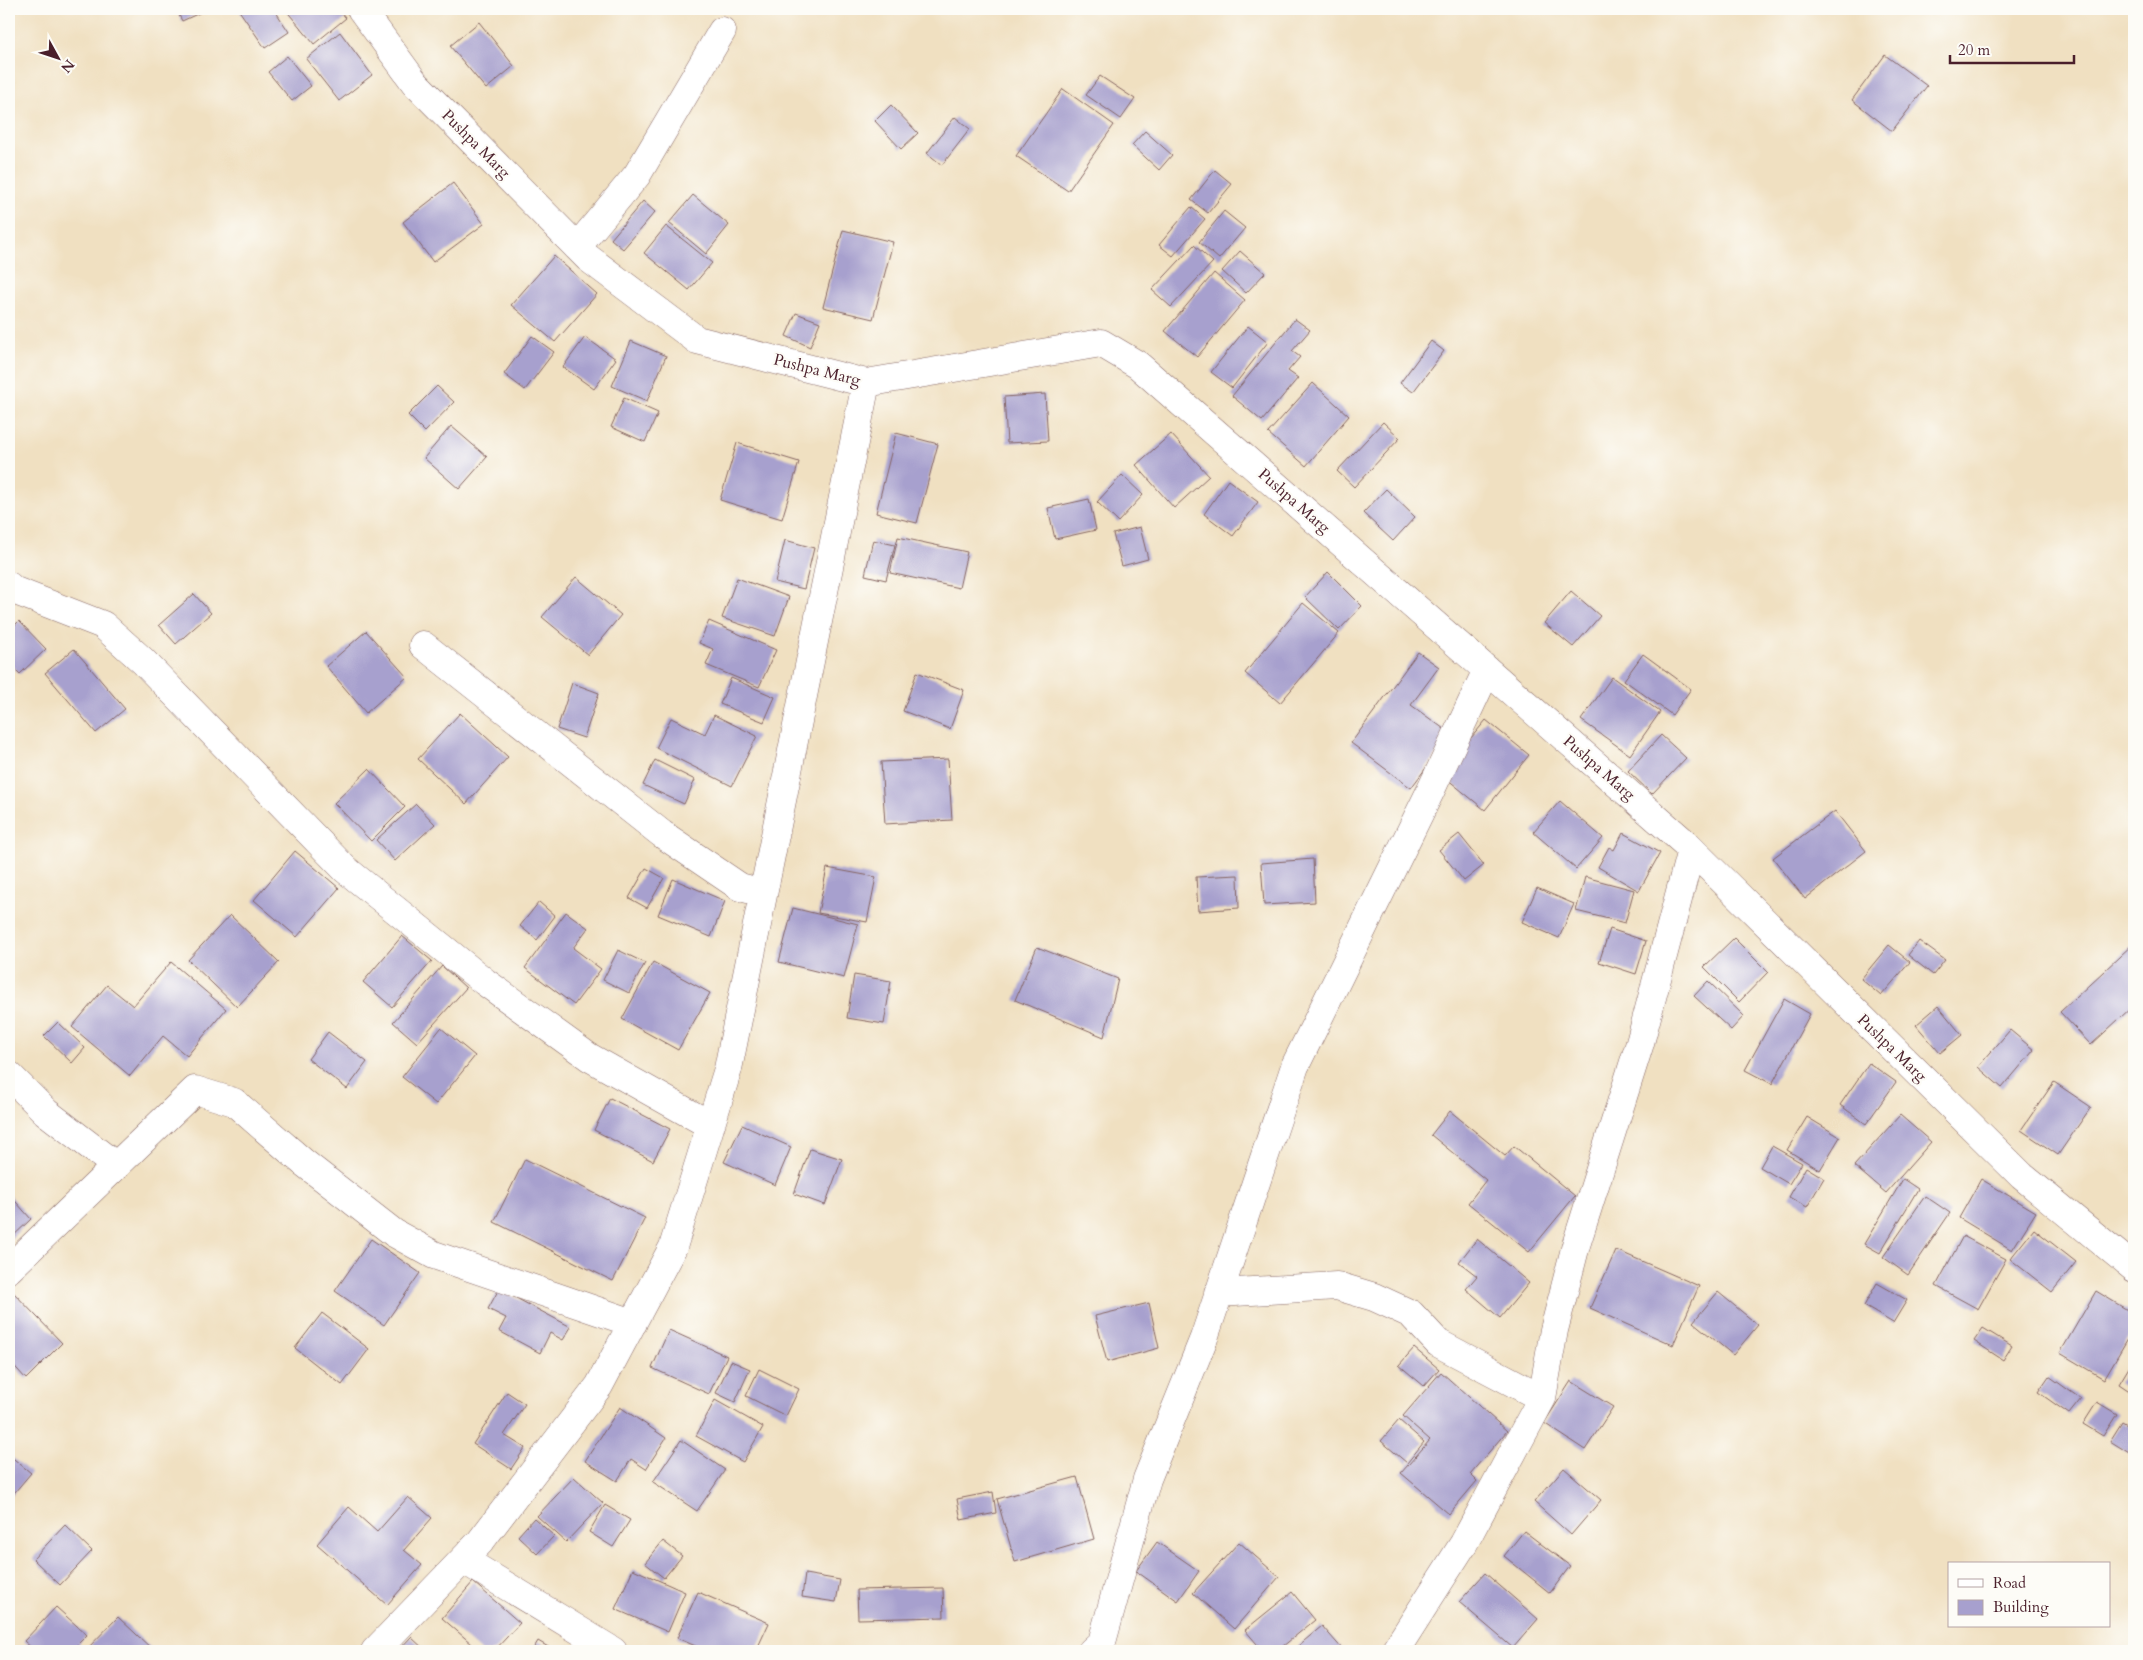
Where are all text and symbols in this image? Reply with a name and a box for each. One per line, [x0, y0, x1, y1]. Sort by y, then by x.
north arrow [32, 32, 82, 82]
scale bar [1950, 32, 2074, 64]
text: 20 m [1958, 40, 1990, 60]
text: N [56, 55, 79, 77]
street label: Pushpa Marg [437, 105, 515, 183]
street label: Pushpa Marg [771, 349, 863, 391]
street label: Pushpa Marg [1253, 464, 1335, 538]
street label: Pushpa Marg [1558, 731, 1640, 805]
street label: Pushpa Marg [1852, 1009, 1932, 1087]
legend [1948, 1562, 2110, 1628]
text: Road [1993, 1573, 2026, 1593]
text: Building [1993, 1597, 2049, 1617]

